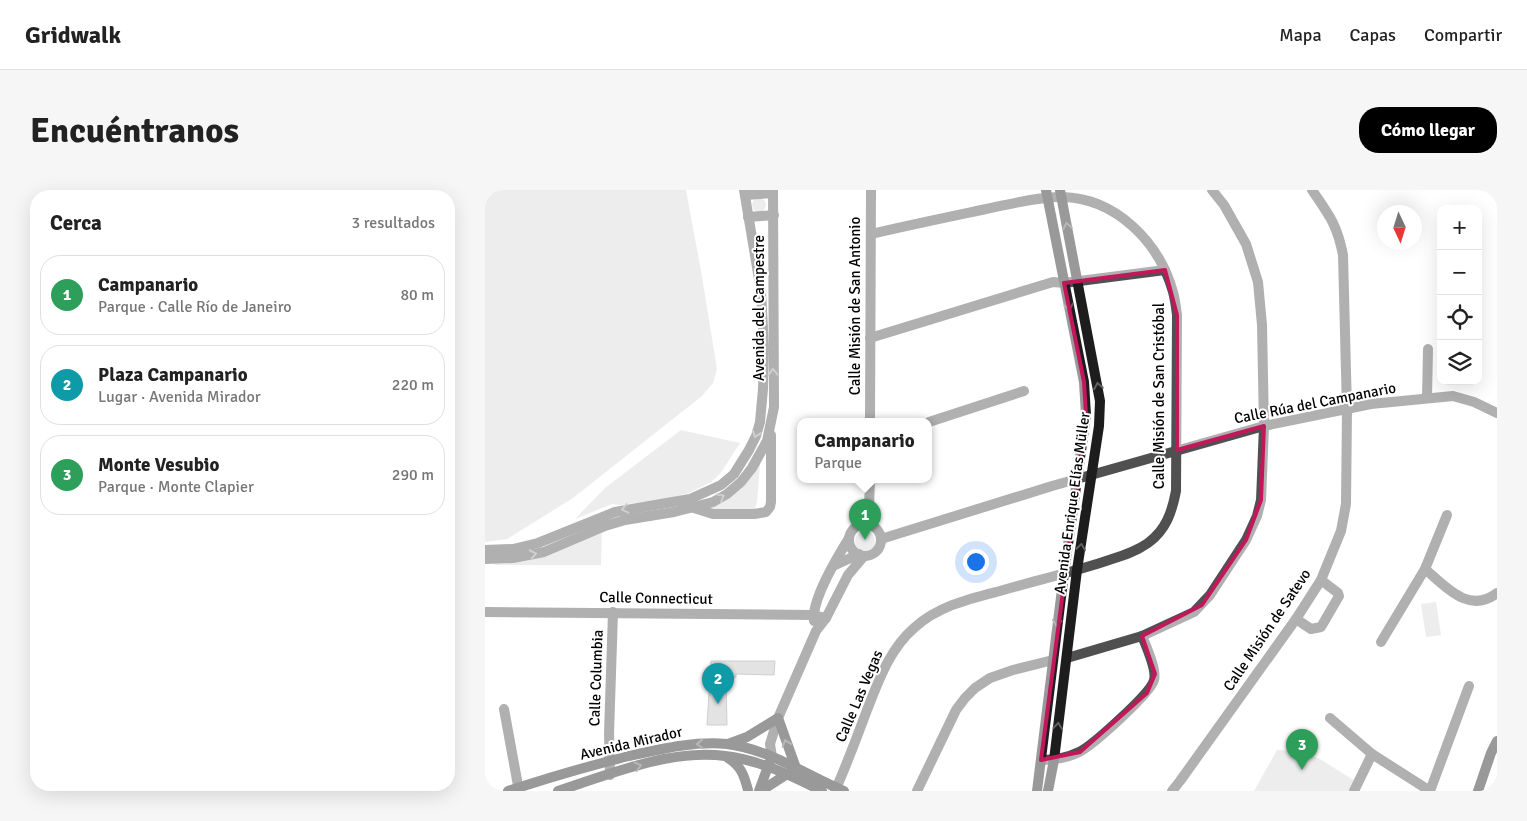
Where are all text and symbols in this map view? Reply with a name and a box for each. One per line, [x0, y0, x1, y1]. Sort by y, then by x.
text: Gridwalk [25, 20, 121, 50]
text: Mapa [1279, 24, 1322, 46]
text: Capas [1350, 24, 1396, 46]
text: Compartir [1424, 24, 1502, 46]
button: Cómo llegar [1359, 107, 1497, 153]
text: Encuéntranos [30, 109, 239, 152]
north arrow [1377, 205, 1422, 250]
map controls [1437, 205, 1482, 385]
button: + [1437, 205, 1482, 250]
text: Cerca [50, 210, 102, 236]
text: 3 resultados [352, 213, 435, 233]
street label: Calle Misión de San Antonio [846, 217, 864, 395]
one-way arrow [1063, 222, 1073, 231]
street label: Avenida del Campestre [750, 235, 768, 381]
button: − [1437, 250, 1482, 295]
text: Campanario [98, 273, 198, 297]
text: 1 [63, 285, 71, 305]
text: 80 m [400, 285, 434, 305]
button: locate [1437, 295, 1482, 340]
text: Parque · Calle Río de Janeiro [98, 297, 292, 317]
one-way arrow [1063, 302, 1074, 311]
street label: Calle Misión de San Cristóbal [1150, 303, 1168, 489]
button: layers [1437, 340, 1482, 385]
text: Plaza Campanario [98, 363, 248, 387]
one-way arrow [768, 368, 779, 376]
text: 2 [63, 375, 71, 395]
text: 220 m [392, 375, 434, 395]
street label: Calle Rúa del Campanario [1233, 378, 1398, 428]
one-way arrow [1093, 382, 1103, 390]
text: Lugar · Avenida Mirador [98, 387, 261, 407]
street label: Avenida Enrique Elías Müller [1050, 410, 1094, 595]
popup [797, 418, 932, 483]
one-way arrow [752, 429, 762, 438]
text: Campanario [814, 429, 915, 453]
text: Monte Vesubio [98, 453, 219, 477]
text: Parque [814, 453, 862, 473]
text: 3 [63, 465, 71, 485]
text: 290 m [392, 465, 434, 485]
text: Parque · Monte Clapier [98, 477, 254, 497]
one-way arrow [715, 494, 724, 504]
pin: 1 [849, 499, 881, 540]
one-way arrow [621, 503, 630, 514]
one-way arrow [1075, 543, 1085, 551]
one-way arrow [529, 549, 538, 560]
your location [963, 549, 989, 575]
street label: Calle Misión de Satevo [1219, 565, 1315, 694]
street label: Calle Connecticut [599, 588, 713, 608]
one-way arrow [1053, 619, 1063, 627]
street label: Calle Columbia [585, 629, 607, 727]
street label: Calle Las Vegas [831, 647, 887, 745]
pin: 2 [702, 663, 734, 704]
one-way arrow [1053, 721, 1063, 730]
street label: Avenida Mirador [578, 722, 684, 764]
pin: 3 [1286, 729, 1318, 770]
one-way arrow [696, 739, 704, 749]
one-way arrow [782, 740, 792, 748]
one-way arrow [633, 762, 641, 772]

